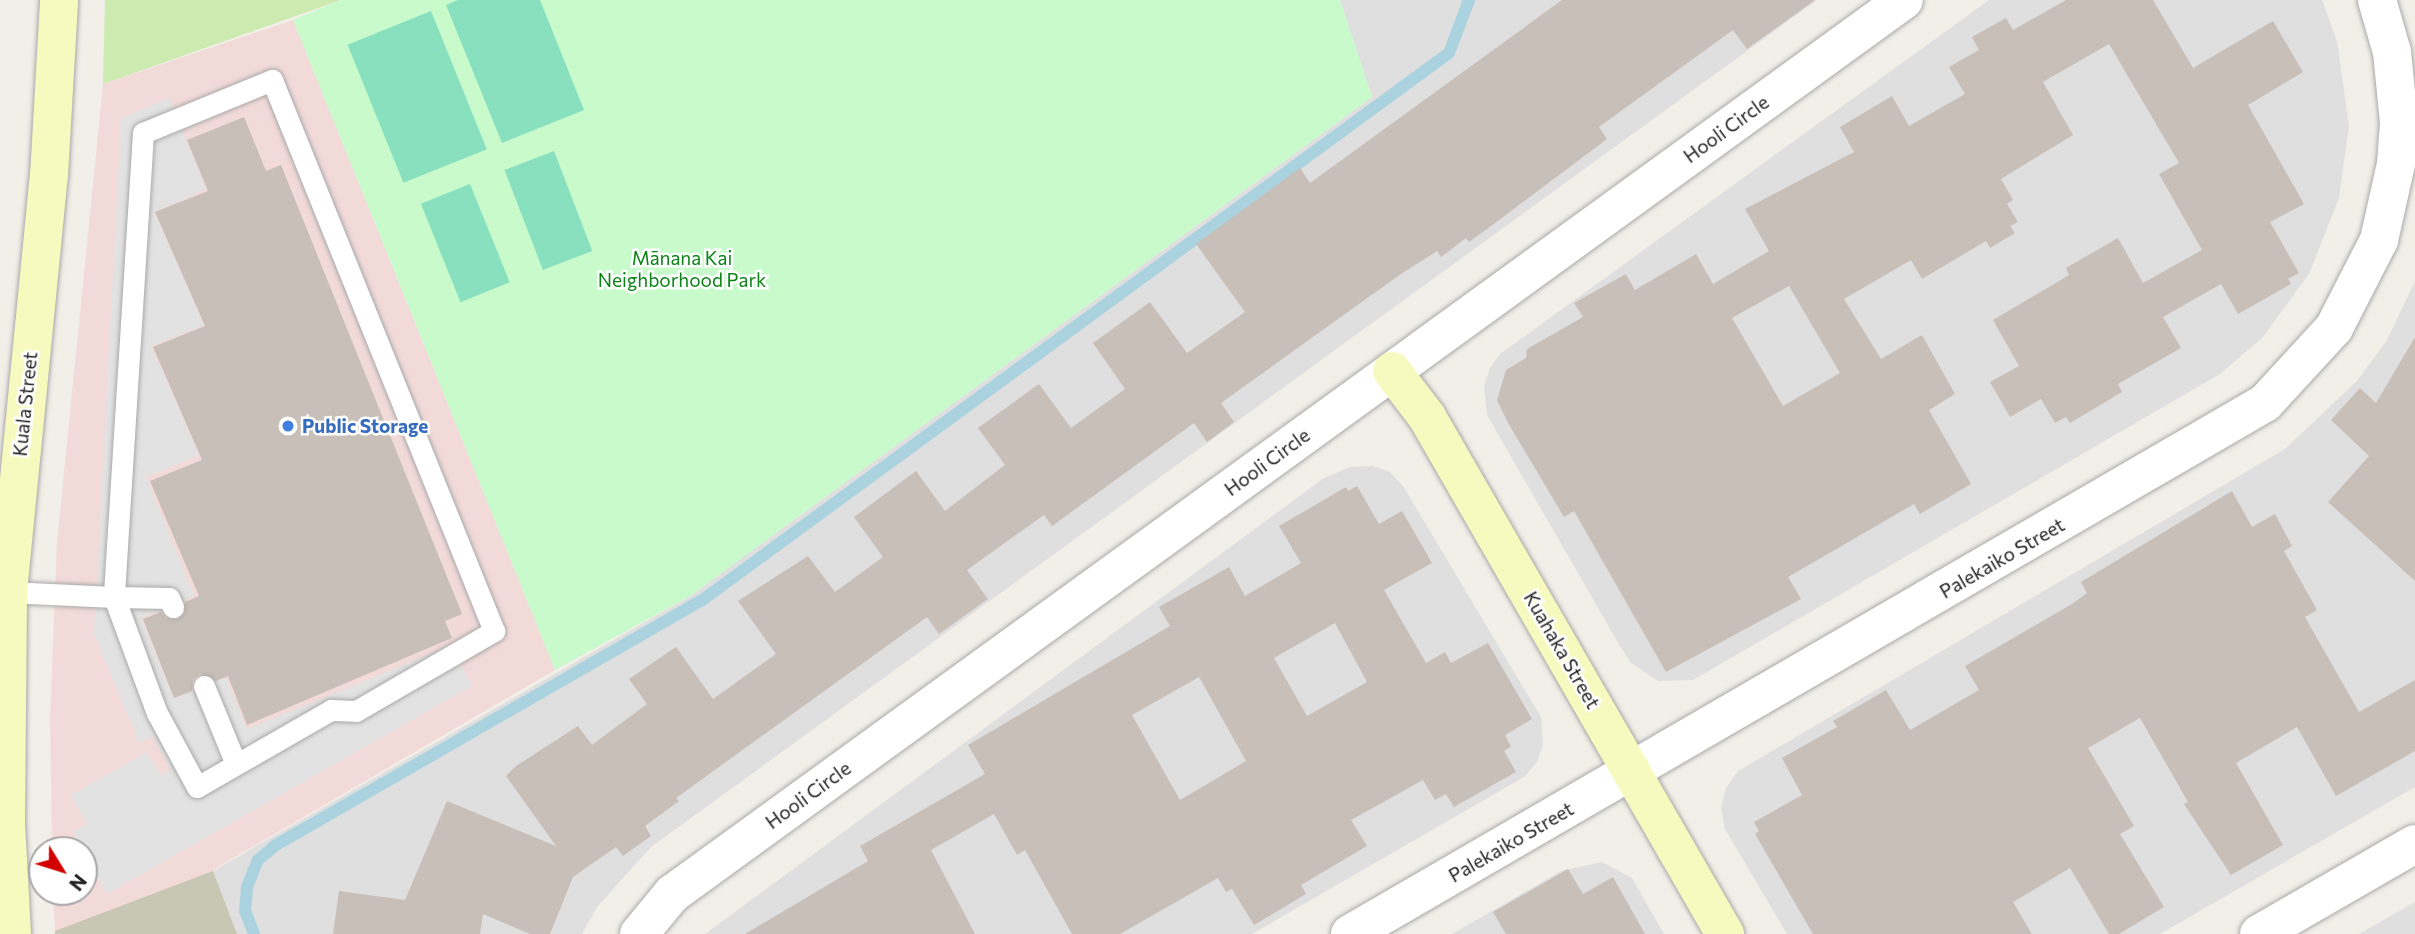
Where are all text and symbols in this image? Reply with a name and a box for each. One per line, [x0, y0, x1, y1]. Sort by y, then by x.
street label: Hooli Circle [1679, 90, 1773, 168]
park label: Mānana Kai Neighborhood Park [598, 247, 766, 291]
street label: Kuala Street [8, 351, 42, 457]
place label: Public Storage [302, 415, 428, 437]
marker: Public Storage [280, 418, 296, 434]
street label: Hooli Circle [1220, 423, 1314, 501]
street label: Palekaiko Street [1936, 513, 2068, 603]
street label: Kuahaka Street [1519, 587, 1605, 713]
street label: Hooli Circle [761, 756, 855, 834]
street label: Palekaiko Street [1445, 797, 1577, 887]
north arrow [28, 836, 98, 906]
text: N [65, 870, 92, 896]

